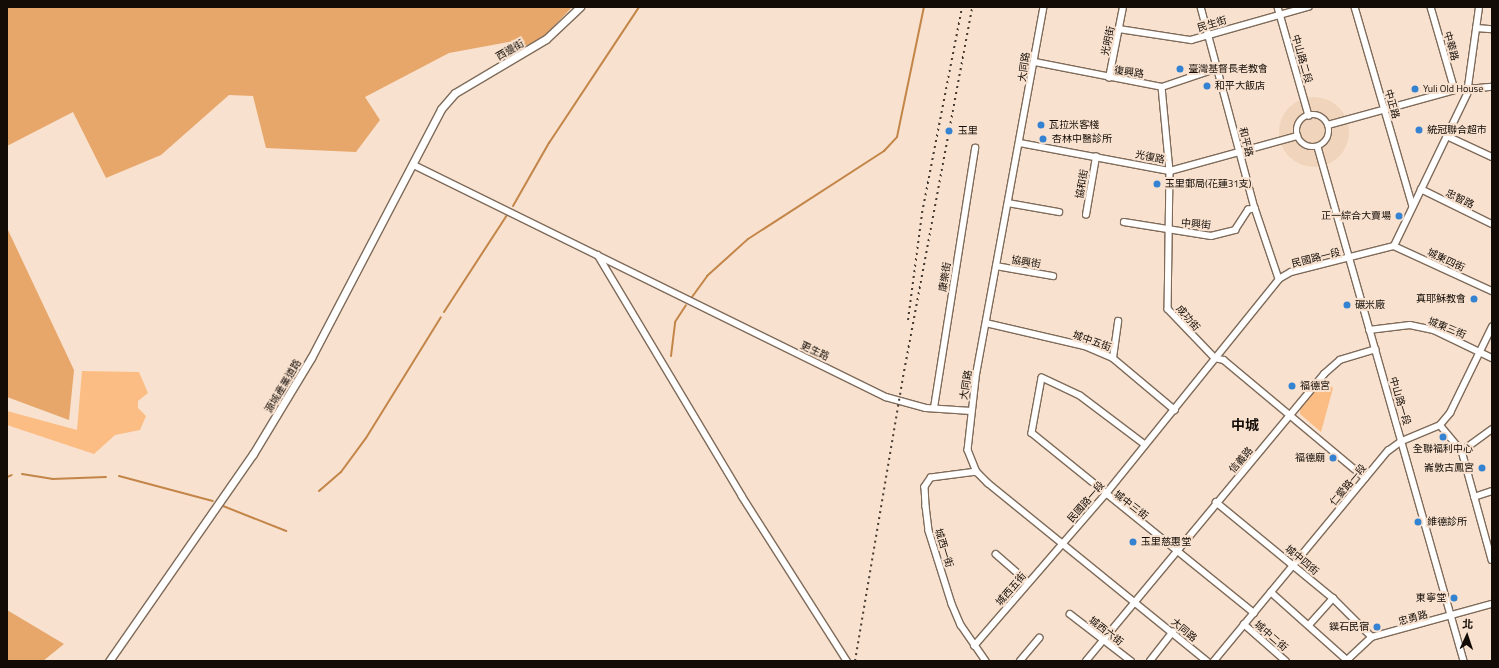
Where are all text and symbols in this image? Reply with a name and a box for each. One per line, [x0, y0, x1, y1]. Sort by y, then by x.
street label: 民生街 [1196, 14, 1228, 34]
street label: 光明街 [1099, 25, 1117, 57]
street label: 中華路 [1441, 30, 1461, 62]
street label: 中山路二段 [1289, 33, 1315, 85]
street label: 西邊街 [494, 37, 526, 63]
street label: 大同路 [1016, 51, 1032, 83]
place label: 臺灣基督長老教會 [1188, 63, 1268, 75]
street label: 復興路 [1113, 64, 1145, 80]
marker: 臺灣基督長老教會 [1175, 64, 1185, 74]
place label: 和平大飯店 [1215, 80, 1265, 92]
marker: 和平大飯店 [1202, 81, 1212, 91]
place label: Yuli Old House [1423, 83, 1483, 95]
marker: Yuli Old House [1410, 84, 1420, 94]
street label: 中正路 [1382, 88, 1402, 120]
place label: 瓦拉米客棧 [1049, 119, 1099, 131]
marker: 瓦拉米客棧 [1036, 120, 1046, 130]
place label: 統冠聯合超市 [1427, 124, 1487, 136]
marker: 玉里 [943, 125, 955, 137]
place label: 玉里 [958, 125, 978, 137]
marker: 統冠聯合超市 [1414, 125, 1424, 135]
street label: 和平路 [1237, 126, 1255, 158]
marker: 杏林中醫診所 [1037, 133, 1049, 145]
place label: 杏林中醫診所 [1052, 133, 1112, 145]
street label: 光復路 [1134, 148, 1166, 166]
street label: 協和街 [1073, 168, 1091, 200]
place label: 玉里郵局(花蓮31支) [1165, 178, 1251, 190]
marker: 玉里郵局(花蓮31支) [1152, 179, 1162, 189]
street label: 忠智路 [1444, 187, 1476, 211]
place label: 正一綜合大賣場 [1321, 210, 1391, 222]
marker: 正一綜合大賣場 [1394, 211, 1404, 221]
street label: 中興街 [1181, 217, 1211, 231]
street label: 民國路一段 [1290, 246, 1342, 270]
street label: 城東四街 [1425, 246, 1467, 274]
street label: 協興街 [1010, 254, 1042, 270]
street label: 康樂街 [937, 261, 953, 293]
place label: 真耶穌教會 [1416, 293, 1466, 305]
marker: 真耶穌教會 [1469, 294, 1479, 304]
place label: 碾米廠 [1355, 299, 1385, 311]
marker: 碾米廠 [1342, 300, 1352, 310]
street label: 成功街 [1174, 303, 1202, 333]
street label: 城東三街 [1426, 315, 1468, 341]
street label: 城中五街 [1071, 329, 1113, 353]
street label: 更生路 [799, 339, 831, 363]
street label: 源城產業道路 [262, 357, 304, 415]
street label: 大同路 [958, 369, 974, 401]
street label: 中山路一段 [1387, 375, 1413, 427]
place label: 福德宮 [1300, 380, 1330, 392]
marker: 福德宮 [1287, 381, 1297, 391]
district label: 中城 [1231, 417, 1259, 433]
marker: 全聯福利中心 [1438, 432, 1448, 442]
place label: 全聯福利中心 [1413, 443, 1473, 455]
street label: 信義路 [1227, 445, 1255, 475]
place label: 福德廟 [1295, 452, 1325, 464]
marker: 福德廟 [1328, 453, 1338, 463]
street label: 仁愛路一段 [1327, 462, 1369, 508]
place label: 崙敦古鳳宮 [1424, 462, 1474, 474]
marker: 崙敦古鳳宮 [1477, 463, 1487, 473]
street label: 民國路一段 [1065, 479, 1107, 525]
street label: 城中三街 [1112, 488, 1150, 522]
marker: 維德診所 [1412, 516, 1424, 528]
place label: 維德診所 [1427, 516, 1467, 528]
street label: 城西一街 [932, 527, 956, 569]
place label: 玉里慈惠堂 [1141, 536, 1191, 548]
marker: 玉里慈惠堂 [1128, 537, 1138, 547]
street label: 城中四街 [1283, 543, 1321, 577]
street label: 城西五街 [993, 570, 1029, 608]
place label: 東寧堂 [1416, 592, 1446, 604]
marker: 東寧堂 [1449, 593, 1459, 603]
street label: 忠勇路 [1397, 608, 1429, 628]
street label: 城西六街 [1087, 614, 1125, 648]
street label: 大同路 [1169, 616, 1199, 644]
north arrow [1447, 616, 1487, 656]
text: 北 [1462, 616, 1474, 632]
street label: 城中二街 [1252, 618, 1290, 654]
place label: 鏷石民宿 [1329, 621, 1369, 633]
marker: 鏷石民宿 [1372, 622, 1382, 632]

